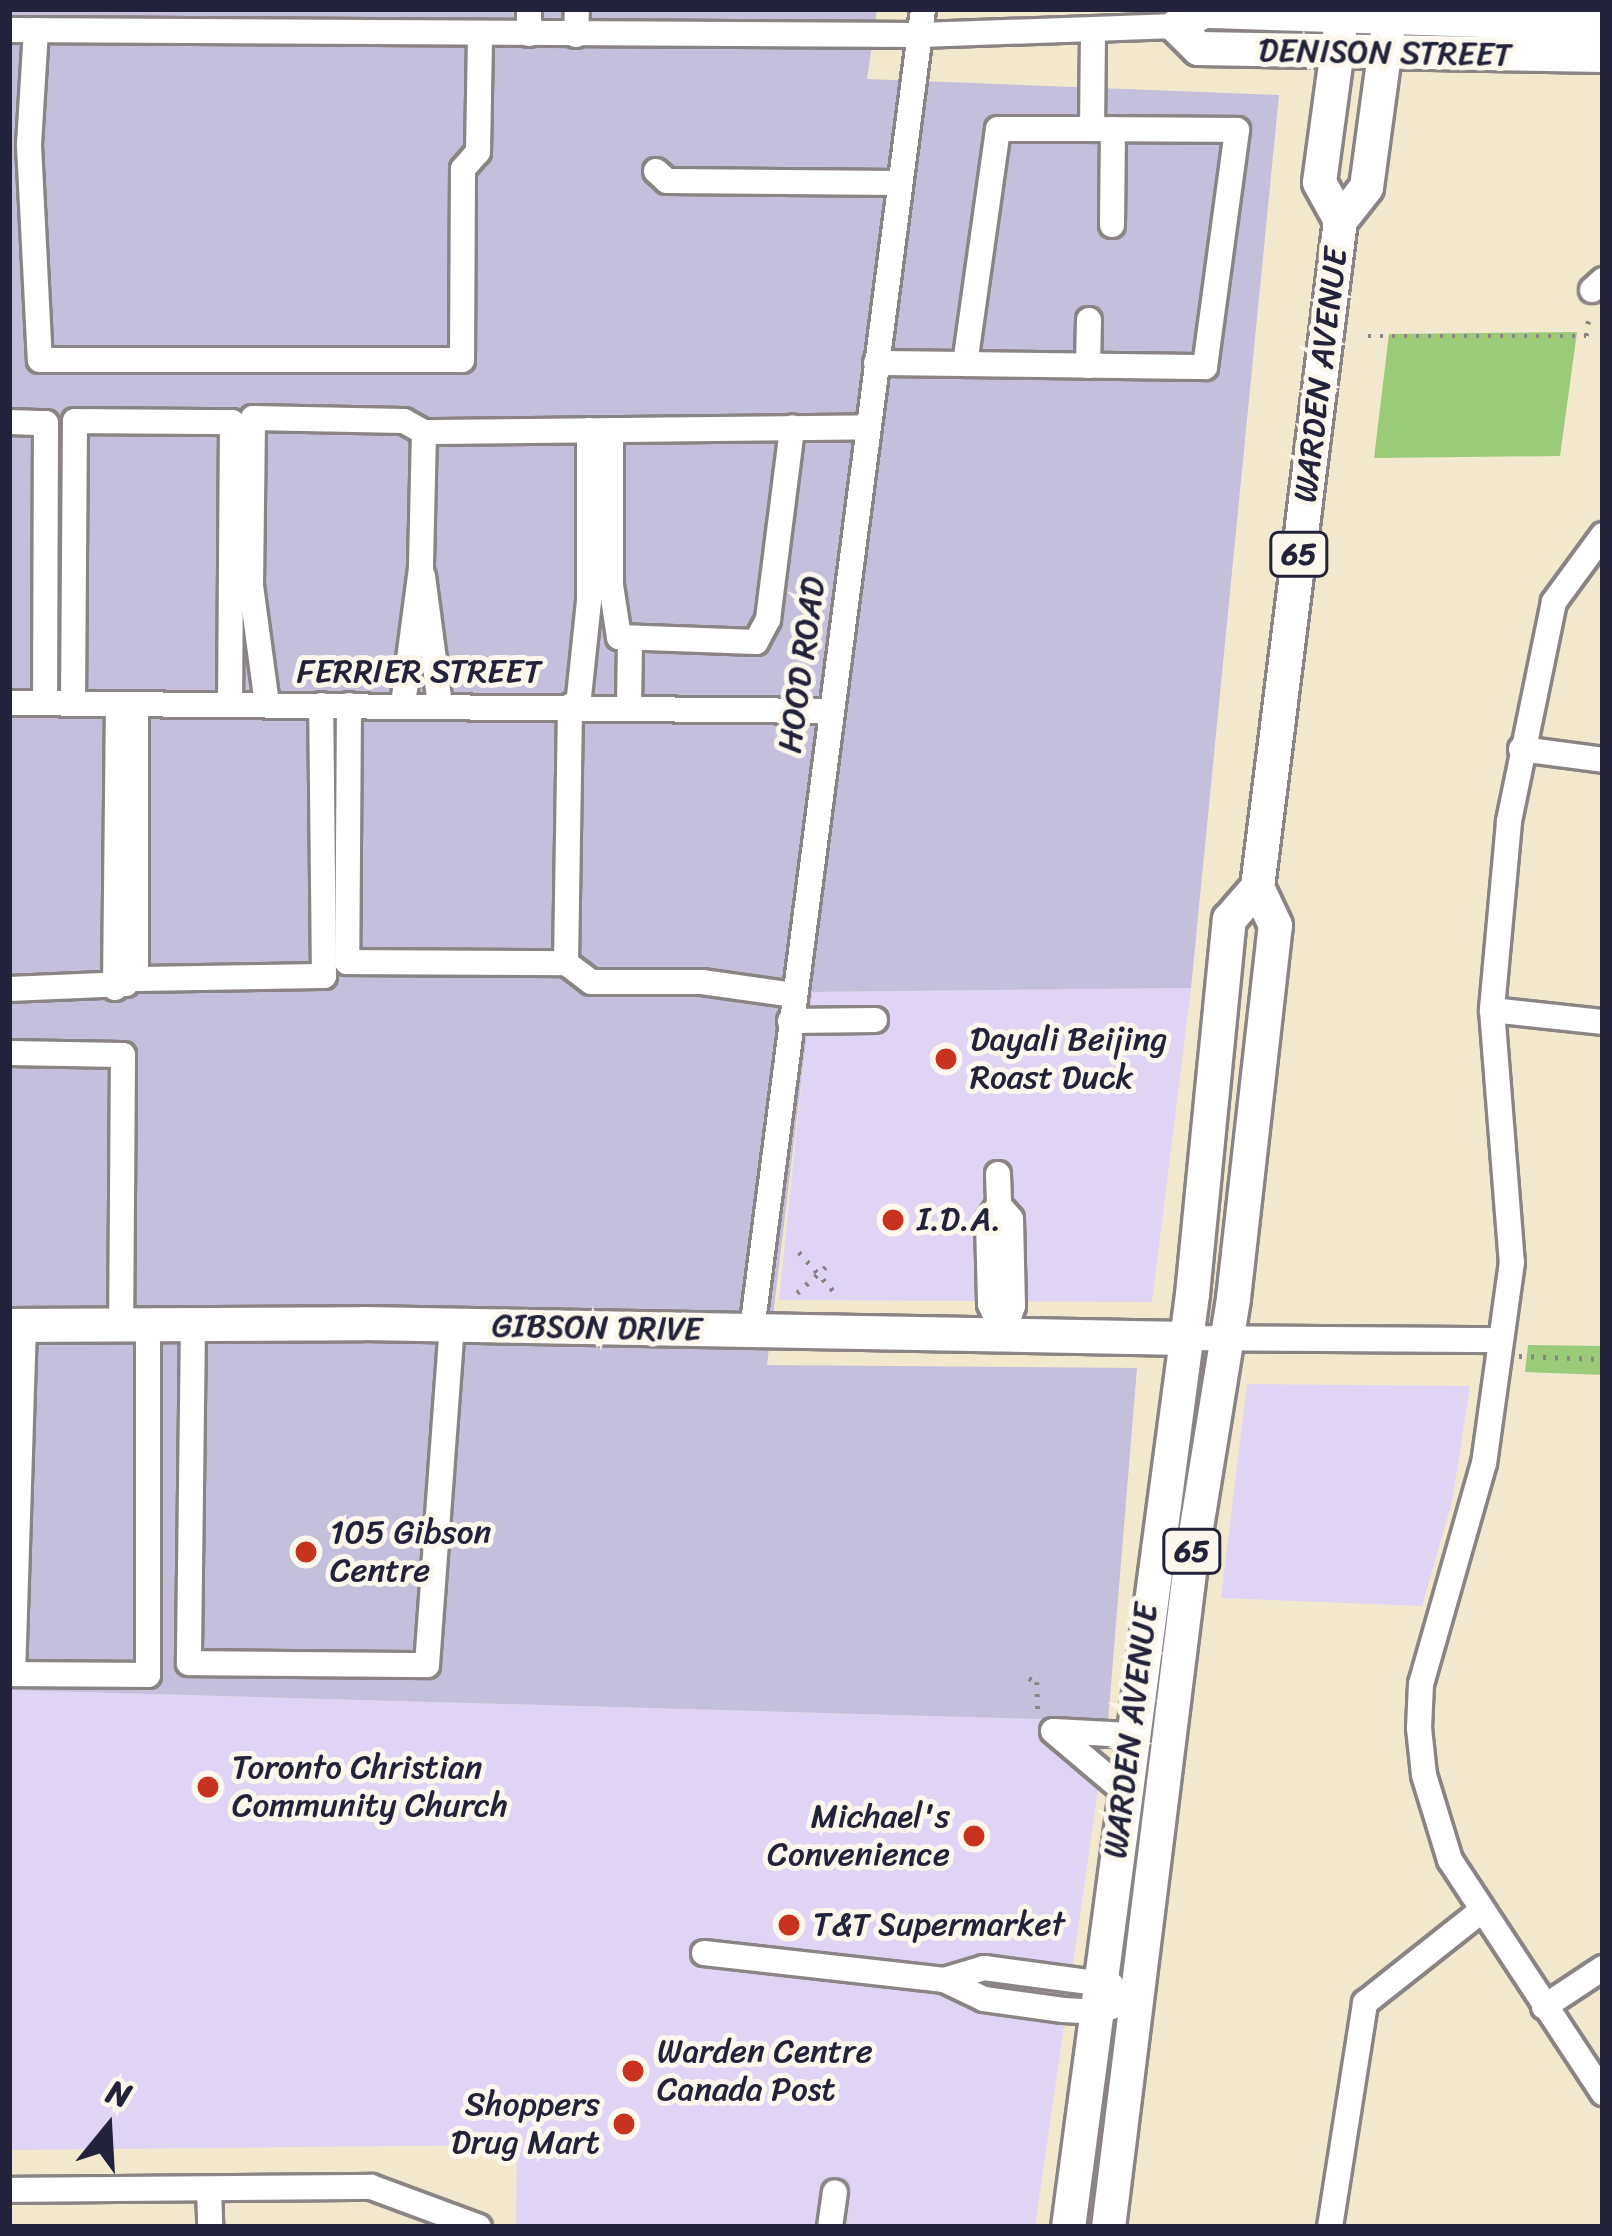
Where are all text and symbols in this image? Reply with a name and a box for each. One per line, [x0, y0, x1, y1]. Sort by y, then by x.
street label: DENISON STREET [1257, 31, 1513, 75]
street label: WARDEN AVENUE [1286, 246, 1356, 504]
road number: 65 [1269, 530, 1329, 578]
street label: HOOD ROAD [770, 575, 834, 755]
street label: FERRIER STREET [296, 652, 542, 692]
place label: Dayali Beijing Roast Duck [970, 1020, 1168, 1098]
marker: Dayali Beijing Roast Duck [933, 1046, 959, 1072]
place label: I.D.A. [917, 1200, 1001, 1240]
marker: I.D.A. [880, 1207, 906, 1233]
street label: GIBSON DRIVE [489, 1306, 705, 1350]
place label: 105 Gibson Centre [330, 1513, 491, 1591]
road number: 65 [1162, 1527, 1222, 1575]
marker: 105 Gibson Centre [293, 1539, 319, 1565]
street label: WARDEN AVENUE [1096, 1602, 1166, 1860]
place label: Toronto Christian Community Church [232, 1748, 508, 1826]
marker: Toronto Christian Community Church [195, 1774, 221, 1800]
place label: Michael's Convenience [767, 1797, 950, 1875]
marker: Michael's Convenience [961, 1823, 987, 1849]
place label: T&T Supermarket [813, 1905, 1068, 1945]
marker: T&T Supermarket [776, 1912, 802, 1938]
place label: Warden Centre Canada Post [657, 2032, 874, 2110]
marker: Warden Centre Canada Post [620, 2058, 646, 2084]
text: N [99, 2063, 139, 2125]
north arrow [48, 2068, 168, 2188]
place label: Shoppers Drug Mart [452, 2085, 600, 2163]
marker: Shoppers Drug Mart [611, 2111, 637, 2137]

